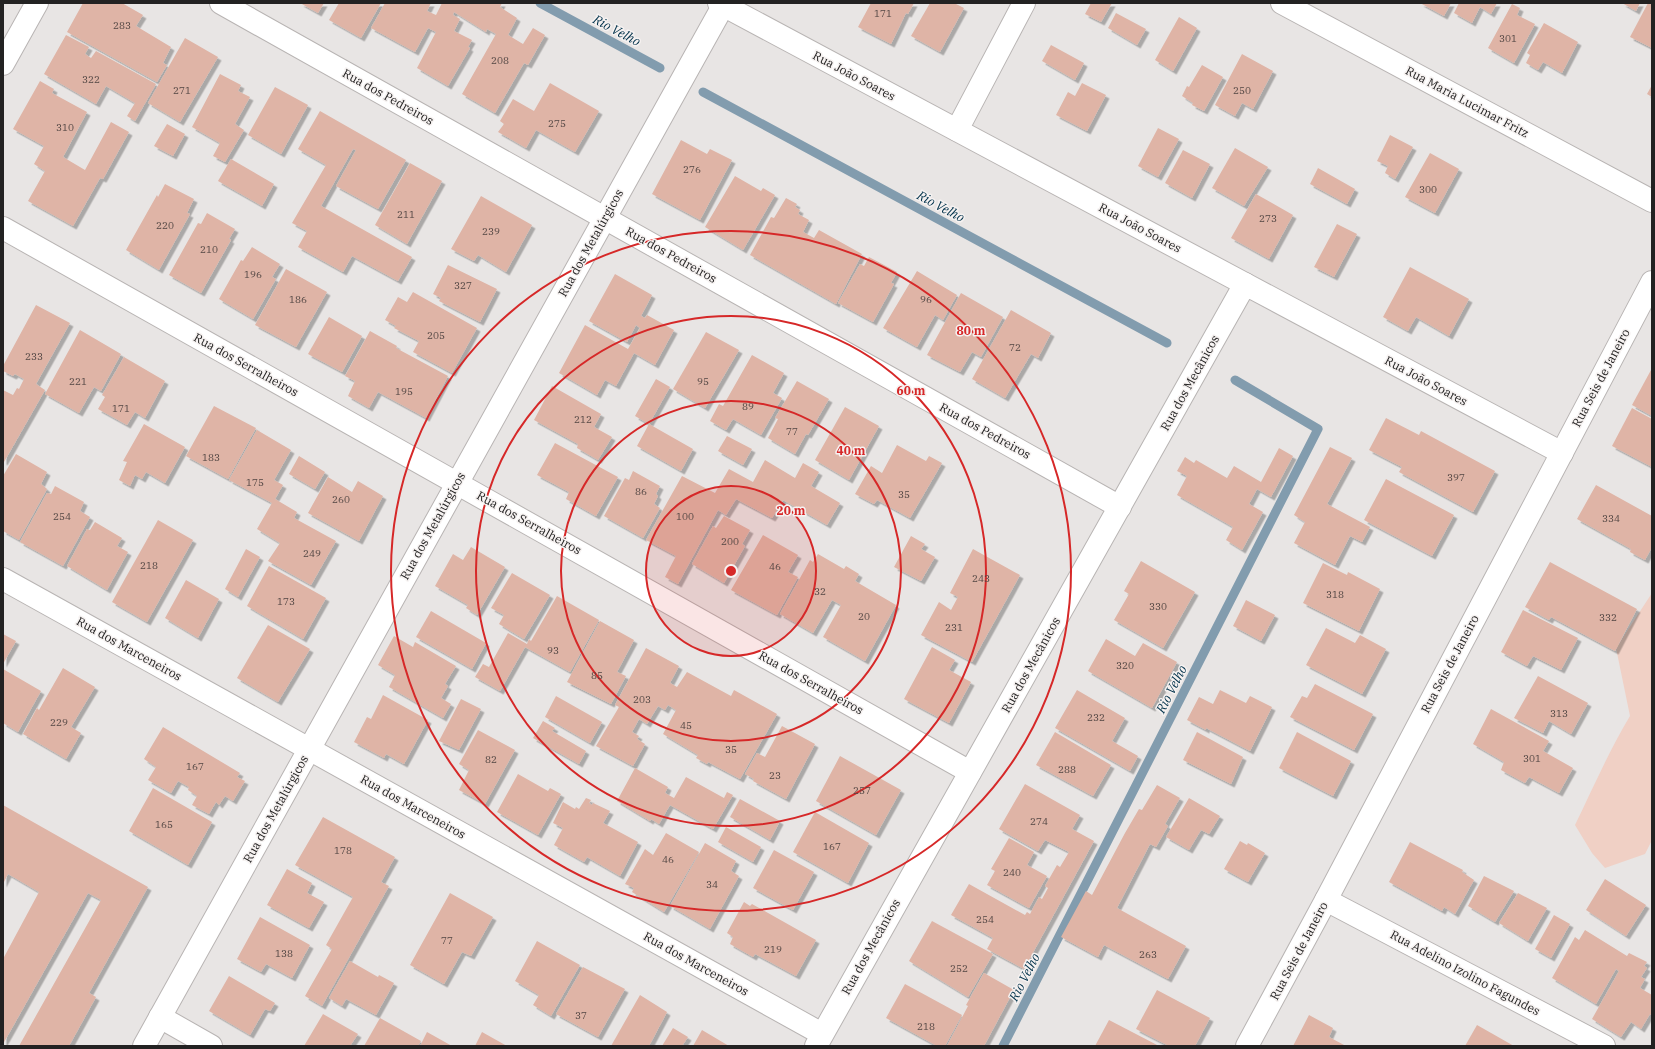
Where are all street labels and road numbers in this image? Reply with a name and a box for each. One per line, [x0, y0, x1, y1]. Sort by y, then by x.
street label: Rua João Soares [810, 48, 898, 104]
street label: Rua Maria Lucimar Fritz [1403, 63, 1531, 140]
street label: Rua dos Pedreiros [340, 65, 437, 128]
street label: Rua dos Metalúrgicos [555, 186, 626, 299]
street label: Rua João Soares [1096, 200, 1184, 256]
street label: Rua dos Pedreiros [623, 223, 720, 286]
street label: Rua Seis de Janeiro [1568, 326, 1633, 429]
street label: Rua dos Serralheiros [191, 330, 301, 400]
street label: Rua dos Mecânicos [1157, 332, 1222, 433]
street label: Rua João Soares [1382, 353, 1470, 409]
street label: Rua dos Pedreiros [937, 399, 1034, 462]
street label: Rua dos Metalúrgicos [397, 469, 468, 582]
street label: Rua dos Serralheiros [474, 488, 584, 558]
street label: Rua Seis de Janeiro [1417, 612, 1482, 715]
street label: Rua dos Marceneiros [74, 613, 185, 684]
street label: Rua dos Mecânicos [998, 614, 1063, 715]
street label: Rua dos Serralheiros [756, 648, 866, 718]
street label: Rua dos Metalúrgicos [240, 752, 311, 865]
street label: Rua dos Marceneiros [358, 771, 469, 842]
street label: Rua dos Mecânicos [838, 896, 903, 997]
street label: Rua Seis de Janeiro [1266, 899, 1331, 1002]
street label: Rua Adelino Izolino Fagundes [1388, 927, 1543, 1019]
street label: Rua dos Marceneiros [641, 928, 752, 999]

